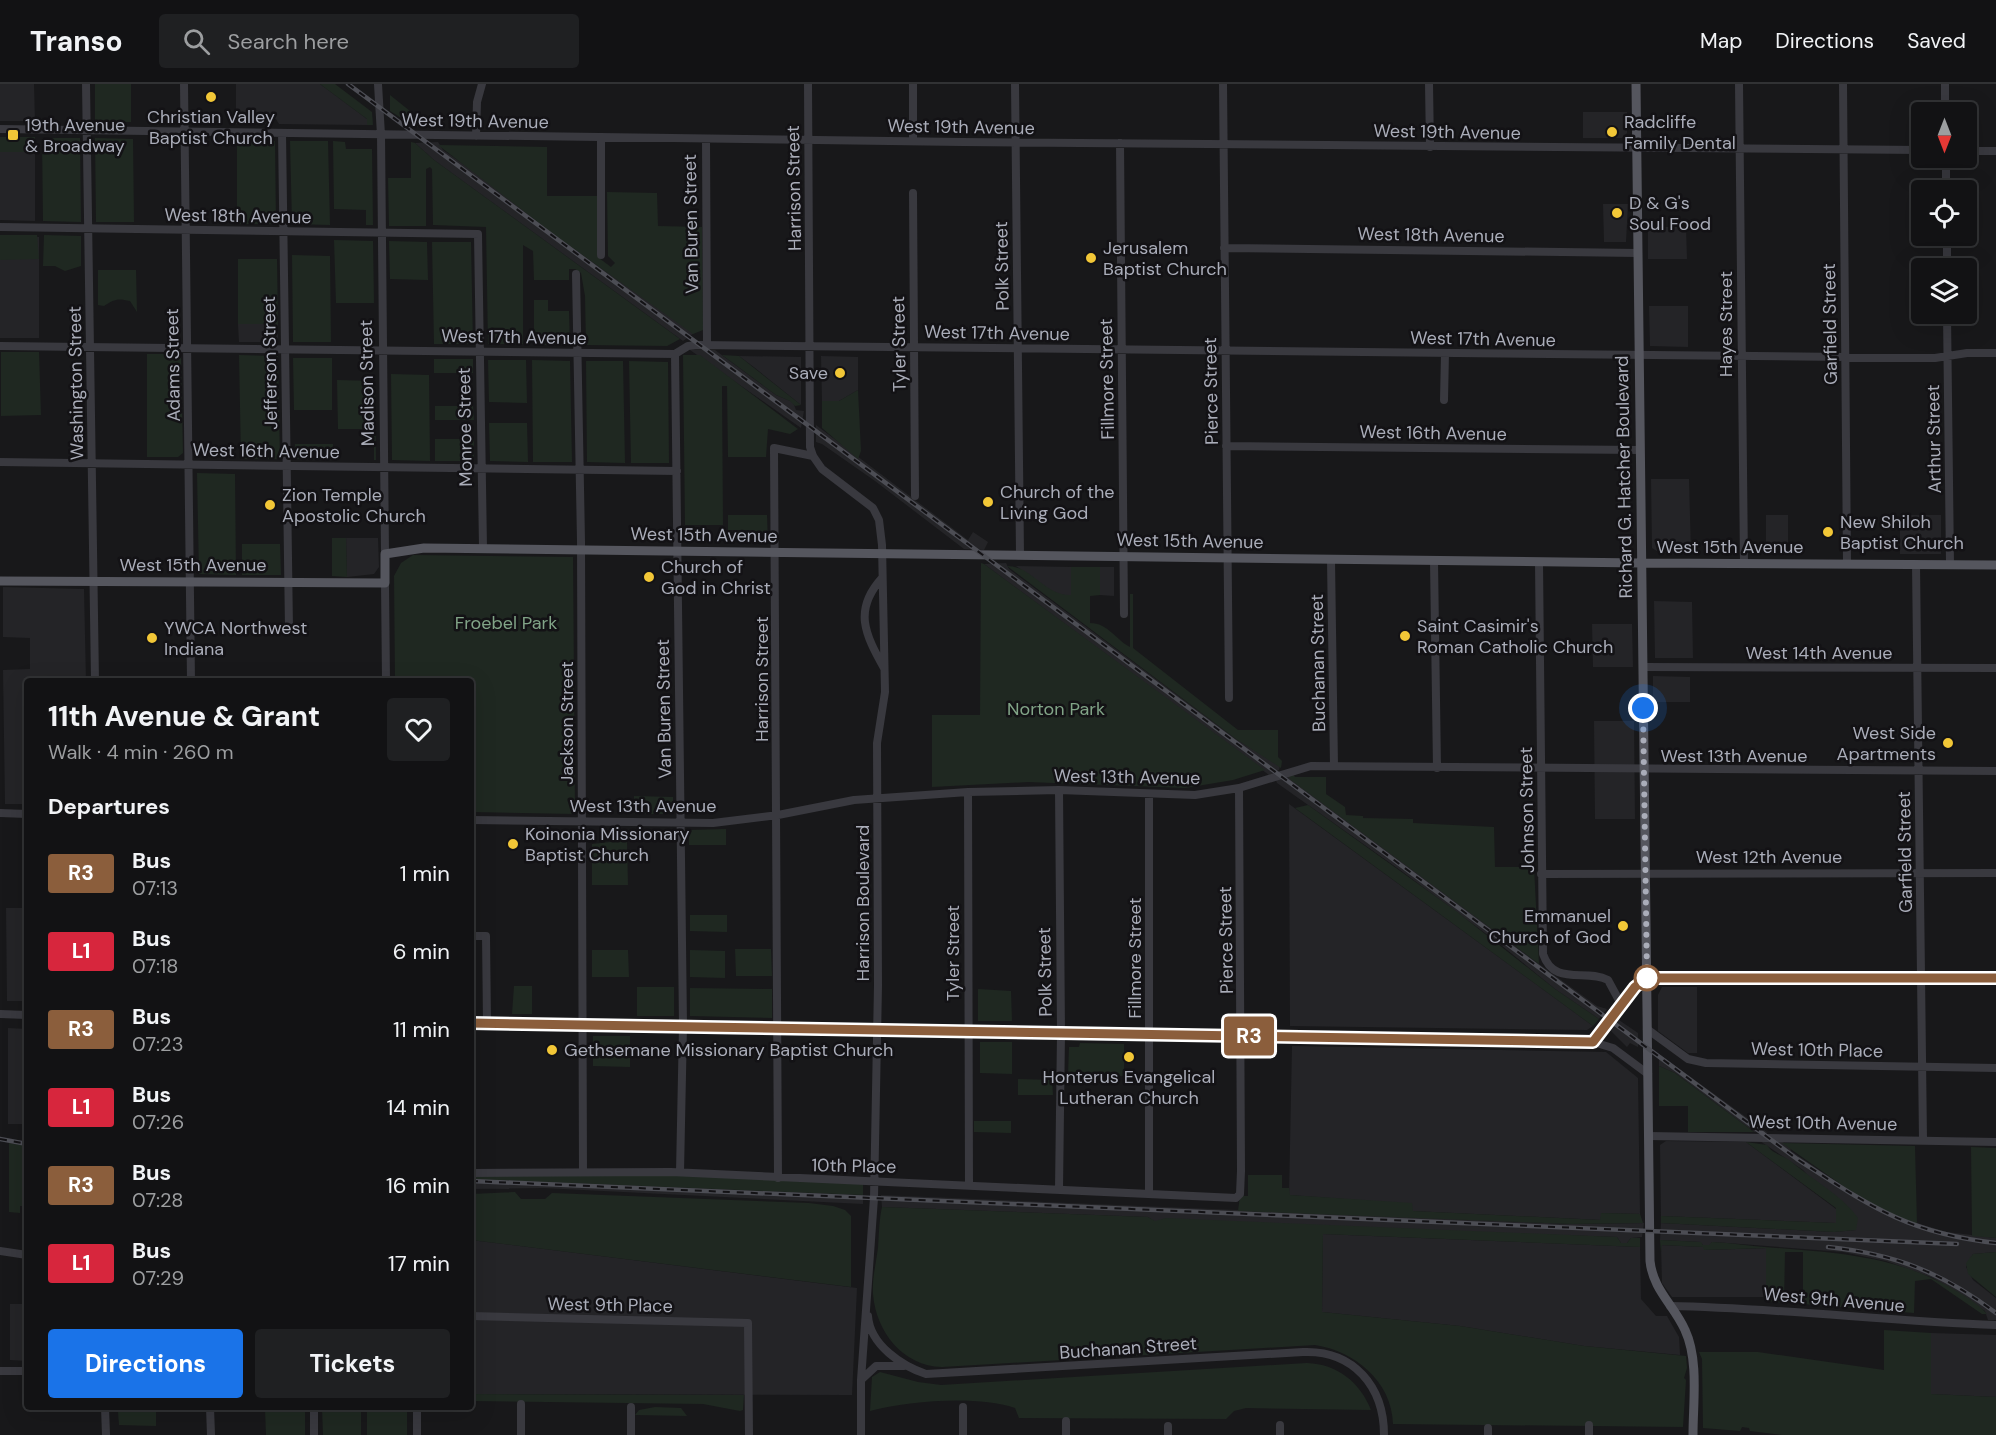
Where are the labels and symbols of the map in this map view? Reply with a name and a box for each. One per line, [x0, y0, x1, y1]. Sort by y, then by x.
marker: Christian Valley Baptist Church [204, 90, 218, 104]
north arrow [1911, 102, 1977, 168]
place label: Christian Valley Baptist Church [147, 105, 275, 150]
street label: West 19th Avenue [401, 108, 549, 134]
place label: Radcliffe Family Dental [1624, 110, 1736, 155]
place label: 19th Avenue & Broadway [25, 113, 125, 158]
street label: West 19th Avenue [887, 114, 1035, 140]
street label: West 19th Avenue [1373, 119, 1521, 145]
street label: Harrison Street [781, 125, 807, 251]
marker: Radcliffe Family Dental [1605, 125, 1619, 139]
marker: 19th Avenue & Broadway [6, 128, 20, 142]
street label: Van Buren Street [678, 154, 704, 294]
place label: D & G's Soul Food [1629, 191, 1711, 236]
street label: West 18th Avenue [164, 203, 312, 229]
marker: D & G's Soul Food [1610, 206, 1624, 220]
street label: Polk Street [989, 221, 1015, 311]
street label: West 18th Avenue [1357, 222, 1505, 248]
place label: Jerusalem Baptist Church [1103, 236, 1227, 281]
marker: Jerusalem Baptist Church [1084, 251, 1098, 265]
street label: Garfield Street [1817, 263, 1843, 385]
street label: Hayes Street [1714, 271, 1738, 377]
street label: Jefferson Street [257, 296, 283, 430]
street label: Tyler Street [886, 296, 912, 392]
street label: Washington Street [63, 306, 89, 460]
street label: Adams Street [160, 308, 186, 422]
street label: Fillmore Street [1094, 318, 1120, 440]
street label: Madison Street [354, 320, 380, 446]
street label: West 17th Avenue [924, 320, 1070, 346]
street label: West 17th Avenue [441, 324, 587, 350]
street label: West 17th Avenue [1410, 326, 1556, 352]
street label: Pierce Street [1198, 337, 1224, 445]
street label: Richard G. Hatcher Boulevard [1610, 355, 1638, 599]
place label: Save [789, 361, 828, 385]
marker: Save [833, 366, 847, 380]
street label: Monroe Street [452, 367, 478, 487]
street label: Arthur Street [1921, 384, 1947, 494]
street label: West 16th Avenue [1359, 420, 1507, 446]
street label: West 16th Avenue [192, 438, 340, 464]
place label: Church of the Living God [1000, 480, 1115, 525]
place label: Zion Temple Apostolic Church [282, 483, 426, 528]
marker: Church of the Living God [981, 495, 995, 509]
marker: Zion Temple Apostolic Church [263, 498, 277, 512]
place label: New Shiloh Baptist Church [1840, 510, 1964, 555]
street label: West 15th Avenue [630, 522, 778, 548]
marker: New Shiloh Baptist Church [1821, 525, 1835, 539]
street label: West 15th Avenue [1116, 528, 1264, 554]
street label: West 15th Avenue [1656, 535, 1804, 559]
street label: West 15th Avenue [119, 553, 267, 577]
place label: Church of God in Christ [661, 555, 771, 600]
marker: Church of God in Christ [642, 570, 656, 584]
street label: Buchanan Street [1305, 594, 1331, 732]
park label: Froebel Park [455, 611, 557, 635]
place label: Saint Casimir's Roman Catholic Church [1417, 614, 1613, 659]
place label: YWCA Northwest Indiana [164, 616, 307, 661]
street label: Harrison Street [750, 616, 774, 742]
marker: Saint Casimir's Roman Catholic Church [1398, 629, 1412, 643]
marker: YWCA Northwest Indiana [145, 631, 159, 645]
street label: Van Buren Street [651, 639, 677, 779]
street label: West 14th Avenue [1745, 641, 1893, 665]
street label: Jackson Street [555, 661, 579, 785]
your location [1628, 693, 1658, 723]
park label: Norton Park [1007, 697, 1105, 721]
place label: West Side Apartments [1837, 721, 1936, 766]
marker: West Side Apartments [1941, 736, 1955, 750]
street label: West 13th Avenue [1661, 744, 1807, 768]
street label: Johnson Street [1514, 747, 1540, 873]
street label: West 13th Avenue [1053, 764, 1201, 790]
street label: Garfield Street [1892, 791, 1918, 913]
street label: West 13th Avenue [570, 794, 716, 818]
place label: Koinonia Missionary Baptist Church [525, 822, 689, 867]
street label: Harrison Boulevard [851, 825, 875, 981]
marker: Koinonia Missionary Baptist Church [506, 837, 520, 851]
street label: West 12th Avenue [1696, 845, 1842, 869]
street label: Pierce Street [1213, 886, 1239, 994]
street label: Fillmore Street [1123, 897, 1147, 1019]
place label: Emmanuel Church of God [1488, 904, 1611, 949]
street label: Tyler Street [941, 905, 965, 1001]
marker: Emmanuel Church of God [1616, 919, 1630, 933]
street label: Polk Street [1032, 927, 1058, 1017]
unlabelled marker [1634, 965, 1660, 991]
line badge: R3 [1222, 1016, 1276, 1056]
street label: West 10th Place [1751, 1037, 1883, 1063]
place label: Gethsemane Missionary Baptist Church [564, 1038, 893, 1062]
marker: Gethsemane Missionary Baptist Church [545, 1043, 559, 1057]
marker: Honterus Evangelical Lutheran Church [1122, 1050, 1136, 1064]
place label: Honterus Evangelical Lutheran Church [1043, 1065, 1215, 1110]
street label: West 10th Avenue [1749, 1110, 1897, 1136]
street label: 10th Place [811, 1153, 897, 1179]
street label: West 9th Avenue [1762, 1282, 1906, 1318]
street label: West 9th Place [547, 1292, 673, 1318]
street label: Buchanan Street [1058, 1331, 1198, 1365]

